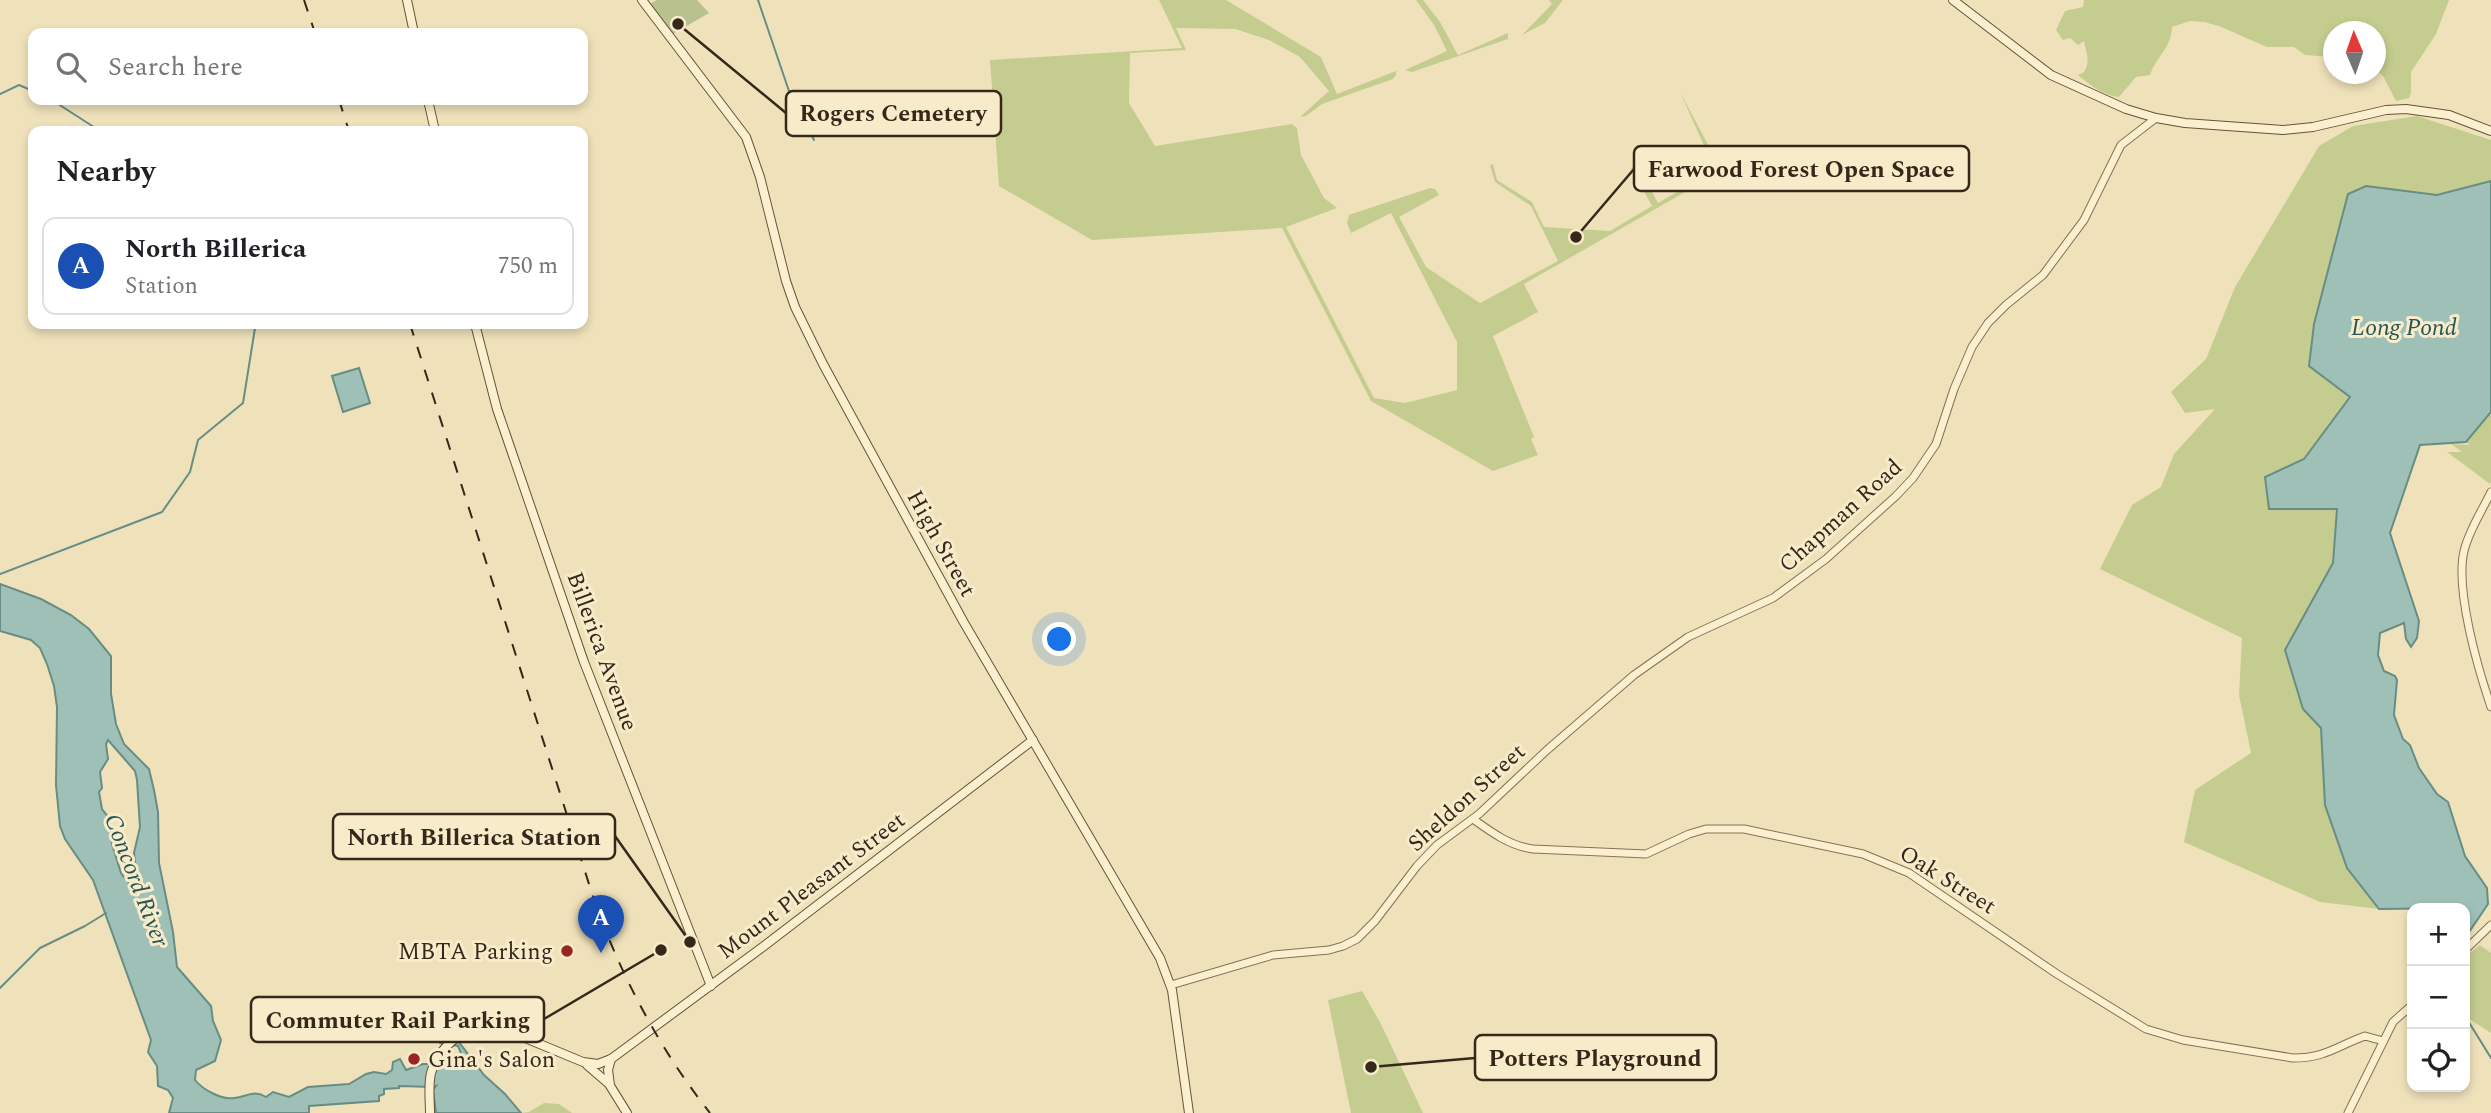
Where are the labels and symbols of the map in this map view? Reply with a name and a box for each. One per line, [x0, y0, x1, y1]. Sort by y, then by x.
north arrow [2323, 21, 2386, 84]
callout: Rogers Cemetery [786, 91, 1001, 136]
text: Rogers Cemetery [799, 96, 988, 132]
callout: Farwood Forest Open Space [1634, 146, 1969, 191]
text: Farwood Forest Open Space [1647, 152, 1955, 188]
water label: Long Pond [2351, 310, 2457, 346]
street label: Chapman Road [1771, 451, 1911, 581]
street label: High Street [897, 484, 985, 604]
street label: Billerica Avenue [557, 567, 647, 736]
your location [1042, 622, 1076, 656]
street label: Sheldon Street [1400, 736, 1534, 861]
street label: Mount Pleasant Street [711, 804, 913, 969]
water label: Concord River [94, 808, 178, 953]
callout: North Billerica Station [333, 814, 615, 859]
text: North Billerica Station [347, 820, 601, 856]
street label: Oak Street [1892, 837, 2003, 924]
pin: A [578, 895, 624, 953]
place label: MBTA Parking [398, 935, 553, 970]
marker: MBTA Parking [559, 943, 575, 959]
callout: Commuter Rail Parking [251, 997, 544, 1042]
text: Commuter Rail Parking [265, 1003, 531, 1039]
callout: Potters Playground [1475, 1035, 1716, 1080]
text: Potters Playground [1488, 1041, 1702, 1077]
place label: Gina's Salon [428, 1043, 555, 1078]
marker: Gina's Salon [406, 1051, 422, 1067]

